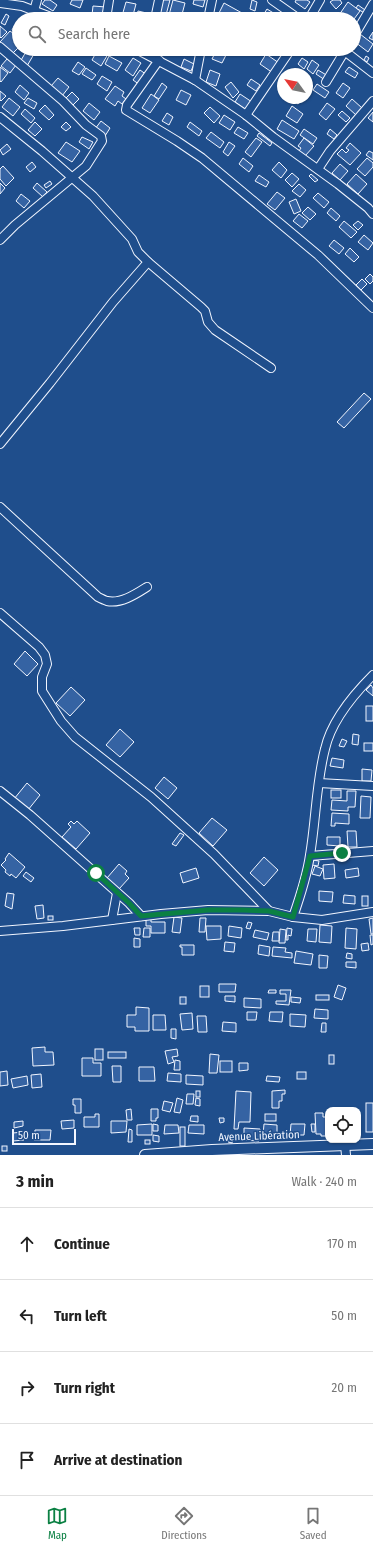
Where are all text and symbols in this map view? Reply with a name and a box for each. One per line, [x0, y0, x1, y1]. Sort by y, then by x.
search box [12, 12, 361, 56]
icon: search [26, 23, 48, 45]
text: Search here [58, 25, 130, 43]
north arrow [277, 68, 313, 104]
route end [333, 844, 351, 862]
route start [87, 864, 105, 882]
map controls [325, 1107, 361, 1143]
button: locate [325, 1107, 361, 1143]
scale bar [12, 1127, 76, 1146]
street label: Avenue Libération [218, 1128, 300, 1144]
text: 50 m [18, 1129, 40, 1142]
text: 3 min [16, 1171, 54, 1192]
text: Walk · 240 m [291, 1174, 357, 1189]
icon: ahead [16, 1233, 38, 1255]
text: Continue [54, 1235, 110, 1253]
text: 170 m [327, 1236, 357, 1251]
icon: left [16, 1305, 38, 1327]
text: Turn left [54, 1307, 107, 1325]
text: 50 m [331, 1308, 357, 1323]
icon: right [16, 1377, 38, 1399]
text: Turn right [54, 1379, 115, 1397]
text: 20 m [331, 1380, 357, 1395]
icon: arrive [16, 1449, 38, 1471]
text: Arrive at destination [54, 1451, 182, 1469]
tab: Map [46, 1505, 68, 1542]
tab: Directions [161, 1505, 207, 1542]
tab: Saved [300, 1505, 327, 1542]

